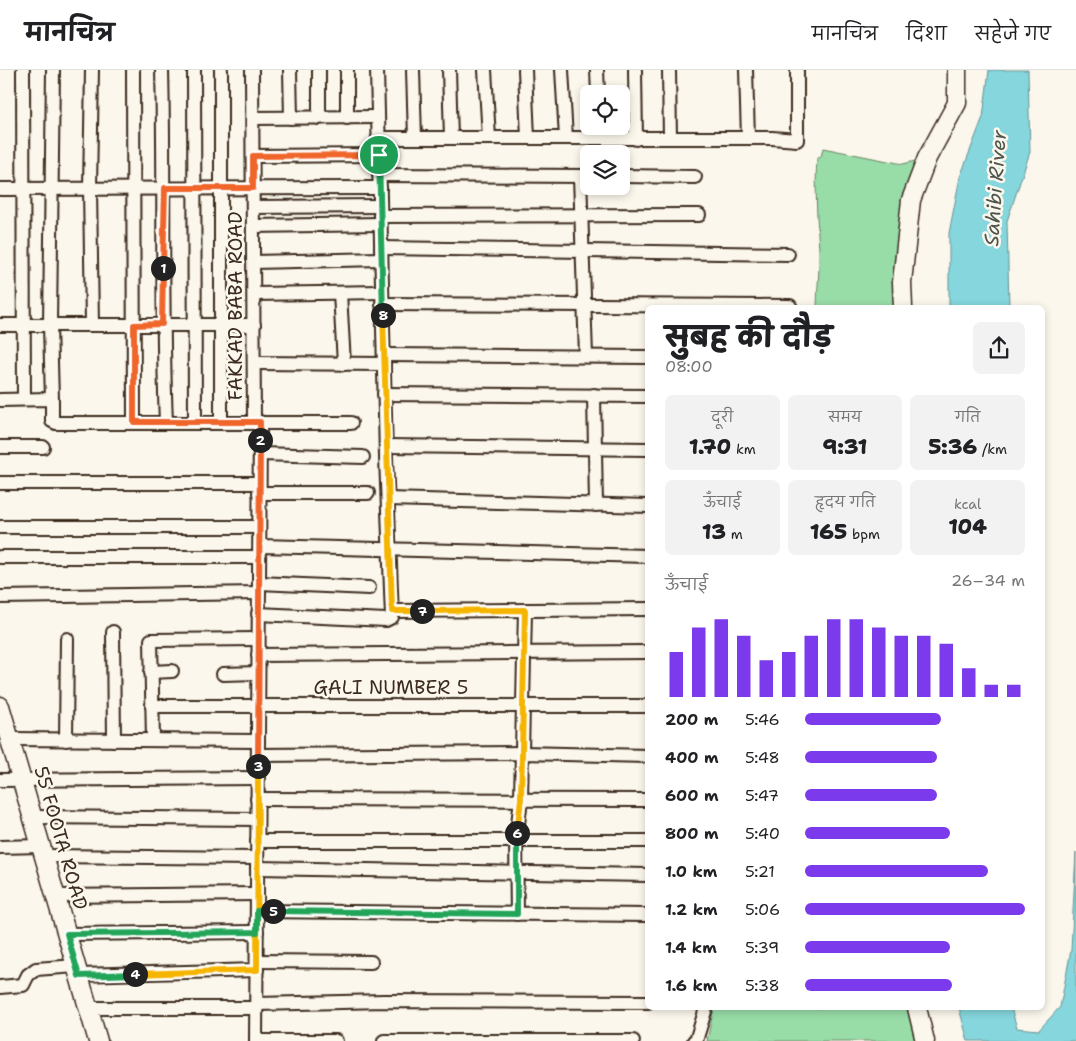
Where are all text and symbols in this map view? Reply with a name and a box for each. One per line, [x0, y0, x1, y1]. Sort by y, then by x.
text: मानचित्र [25, 17, 114, 49]
text: मानचित्र [812, 22, 878, 46]
text: दिशा [906, 22, 947, 46]
text: सहेजे गए [975, 22, 1051, 46]
map controls [580, 85, 630, 195]
button: locate [580, 85, 630, 135]
water label: Sahibi River [978, 129, 1012, 247]
pin [358, 134, 400, 176]
icon: arrive [365, 141, 393, 169]
button: layers [580, 145, 630, 195]
street label: FAKKAD BABA ROAD [223, 211, 248, 401]
pin: 1 [150, 256, 176, 280]
text: 1 [160, 259, 167, 277]
pin: 8 [370, 302, 396, 328]
text: 8 [379, 306, 388, 324]
text: सुबह की दौड़ [665, 318, 832, 356]
button: share [973, 322, 1025, 374]
text: 08:00 [665, 356, 713, 377]
text: दूरी [711, 408, 733, 426]
text: समय [828, 408, 862, 426]
text: गति [955, 408, 980, 426]
pin: 2 [248, 428, 272, 452]
text: 2 [256, 431, 265, 449]
text: 1.70 [689, 433, 731, 461]
text: 9:31 [823, 433, 867, 461]
text: 5:36 [928, 433, 977, 461]
text: km [731, 440, 756, 458]
text: /km [977, 440, 1007, 458]
text: ऊँचाई [704, 493, 741, 511]
text: हृदय गति [815, 493, 875, 511]
text: kcal [954, 495, 981, 513]
text: 104 [948, 513, 987, 541]
text: 13 [702, 518, 726, 546]
text: 165 [810, 518, 847, 546]
text: m [726, 525, 743, 543]
text: bpm [847, 525, 880, 543]
text: 26–34 m [951, 570, 1025, 591]
text: ऊँचाई [665, 574, 708, 595]
pin: 7 [410, 598, 434, 624]
text: 7 [418, 602, 427, 620]
street label: GALI NUMBER 5 [314, 675, 468, 700]
text: 200 m [665, 709, 718, 730]
text: 5:46 [745, 709, 780, 730]
text: 400 m [665, 747, 719, 768]
text: 5:48 [745, 747, 780, 768]
pin: 3 [246, 754, 270, 778]
text: 3 [254, 757, 263, 775]
street label: 55 FOOTA ROAD [29, 763, 93, 913]
text: 600 m [665, 785, 719, 806]
text: 5:47 [745, 785, 779, 806]
pin: 6 [504, 820, 530, 846]
text: 800 m [665, 823, 719, 844]
text: 5:40 [745, 823, 780, 844]
text: 6 [513, 824, 522, 842]
text: 1.0 km [665, 861, 717, 882]
text: 5:21 [745, 861, 775, 882]
pin: 5 [260, 898, 286, 924]
text: 1.2 km [665, 899, 718, 920]
text: 5:06 [745, 899, 780, 920]
text: 5 [269, 902, 278, 920]
text: 1.4 km [665, 937, 717, 958]
text: 5:39 [745, 937, 779, 958]
pin: 4 [122, 962, 148, 986]
text: 4 [131, 965, 140, 983]
text: 1.6 km [665, 975, 717, 996]
text: 5:38 [745, 975, 780, 996]

